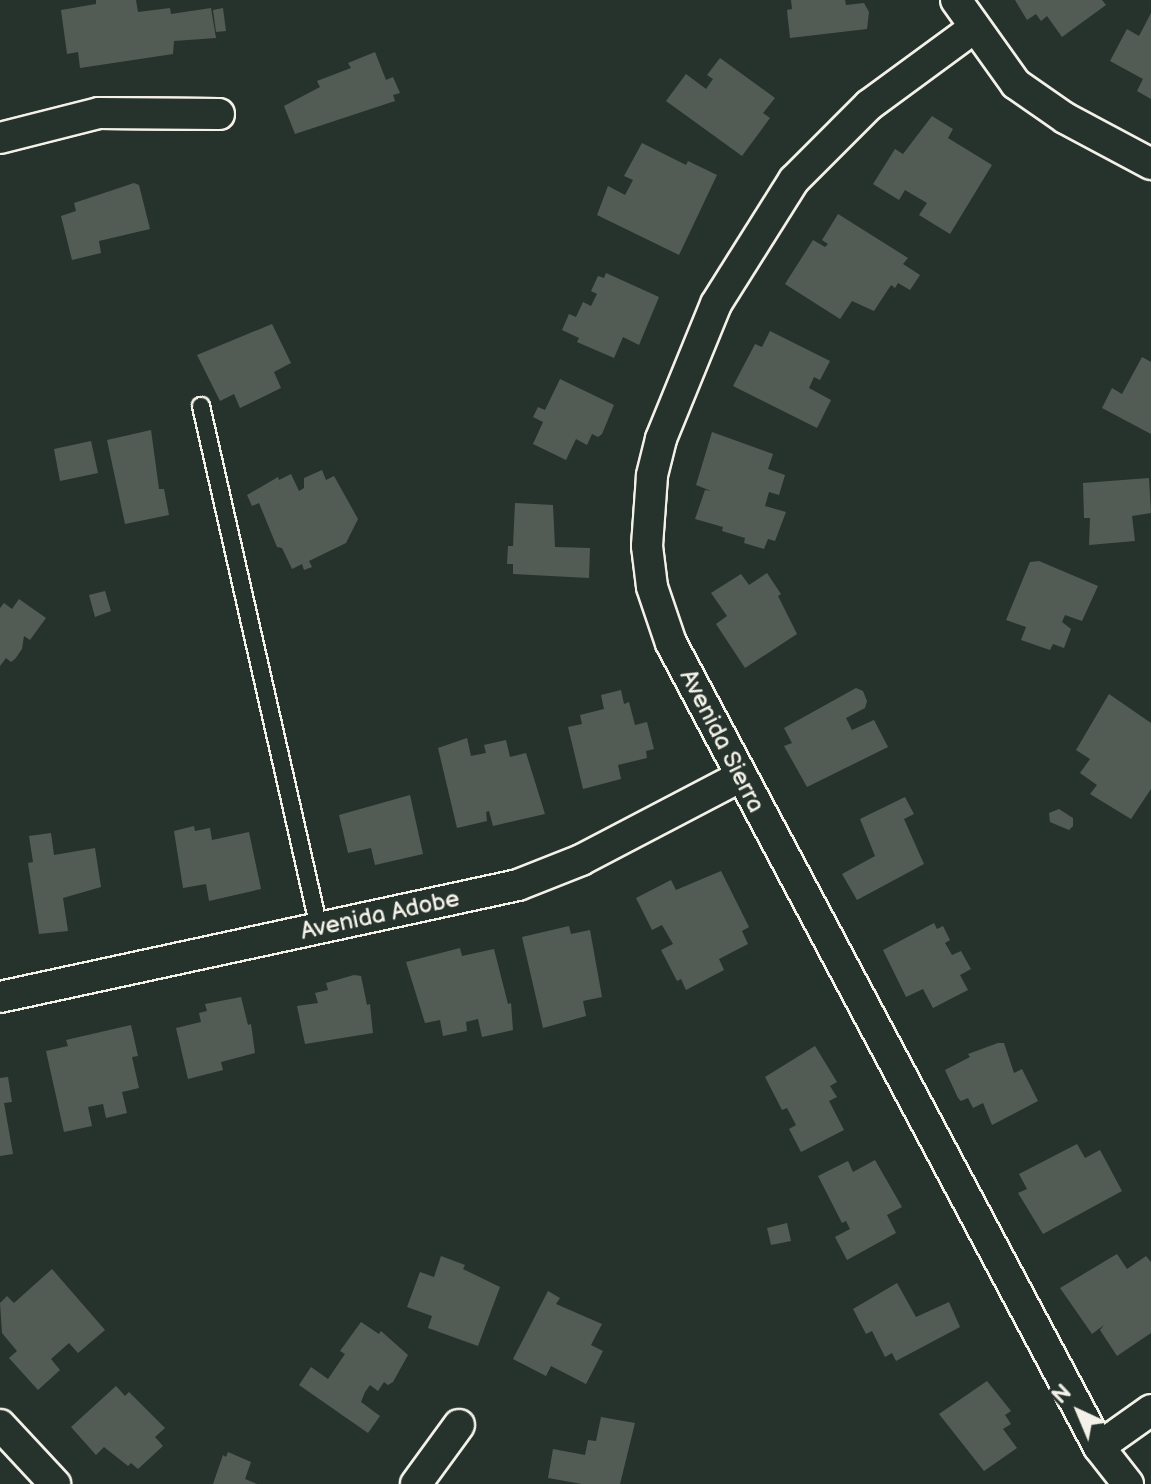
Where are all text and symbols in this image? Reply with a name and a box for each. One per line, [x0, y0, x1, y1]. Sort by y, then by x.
street label: Avenida Sierra [673, 664, 771, 818]
street label: Avenida Adobe [298, 884, 462, 946]
north arrow [1039, 1372, 1119, 1452]
text: N [1047, 1379, 1077, 1410]

